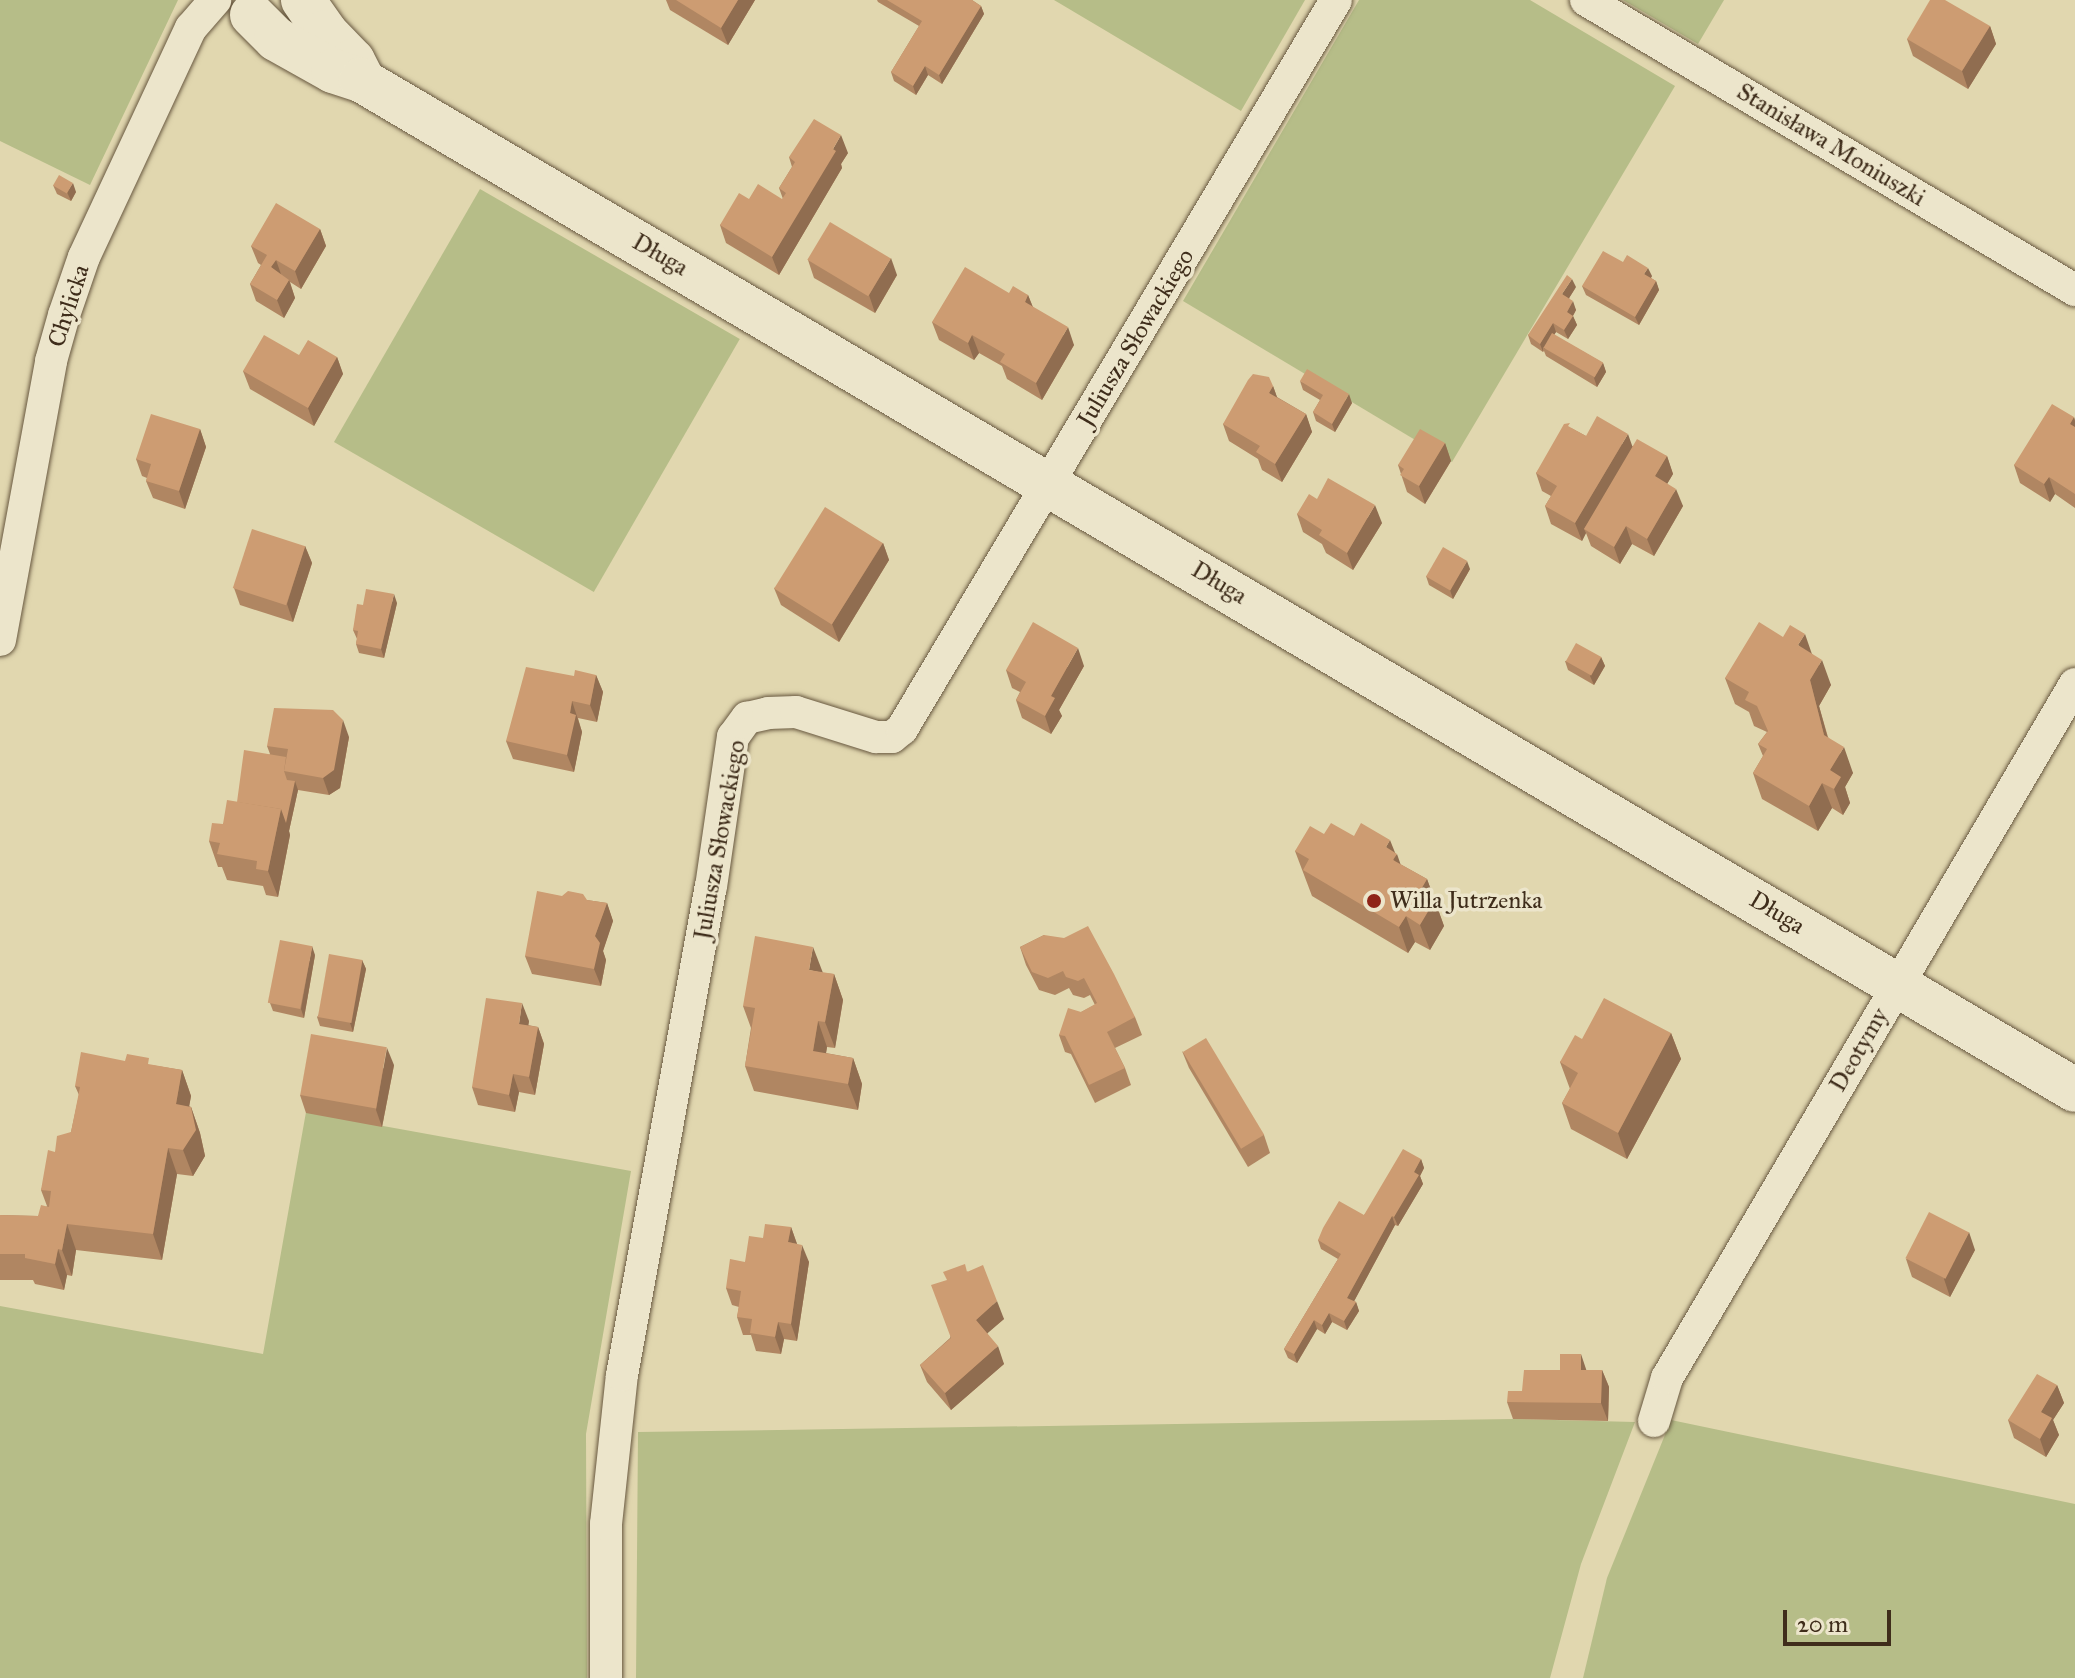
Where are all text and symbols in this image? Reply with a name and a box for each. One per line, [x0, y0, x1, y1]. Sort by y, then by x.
street label: Stanisława Moniuszki [1732, 77, 1930, 213]
street label: Długa [627, 228, 693, 282]
street label: Juliusza Słowackiego [1072, 244, 1200, 432]
street label: Chylicka [42, 261, 96, 351]
street label: Długa [1186, 555, 1252, 611]
street label: Juliusza Słowackiego [688, 738, 752, 942]
street label: Długa [1744, 885, 1810, 941]
place label: Willa Jutrzenka [1390, 887, 1542, 915]
marker: Willa Jutrzenka [1365, 892, 1383, 910]
street label: Deotymy [1824, 1003, 1894, 1097]
scale bar [1787, 1594, 1895, 1644]
text: 20 m [1797, 1609, 1848, 1639]

